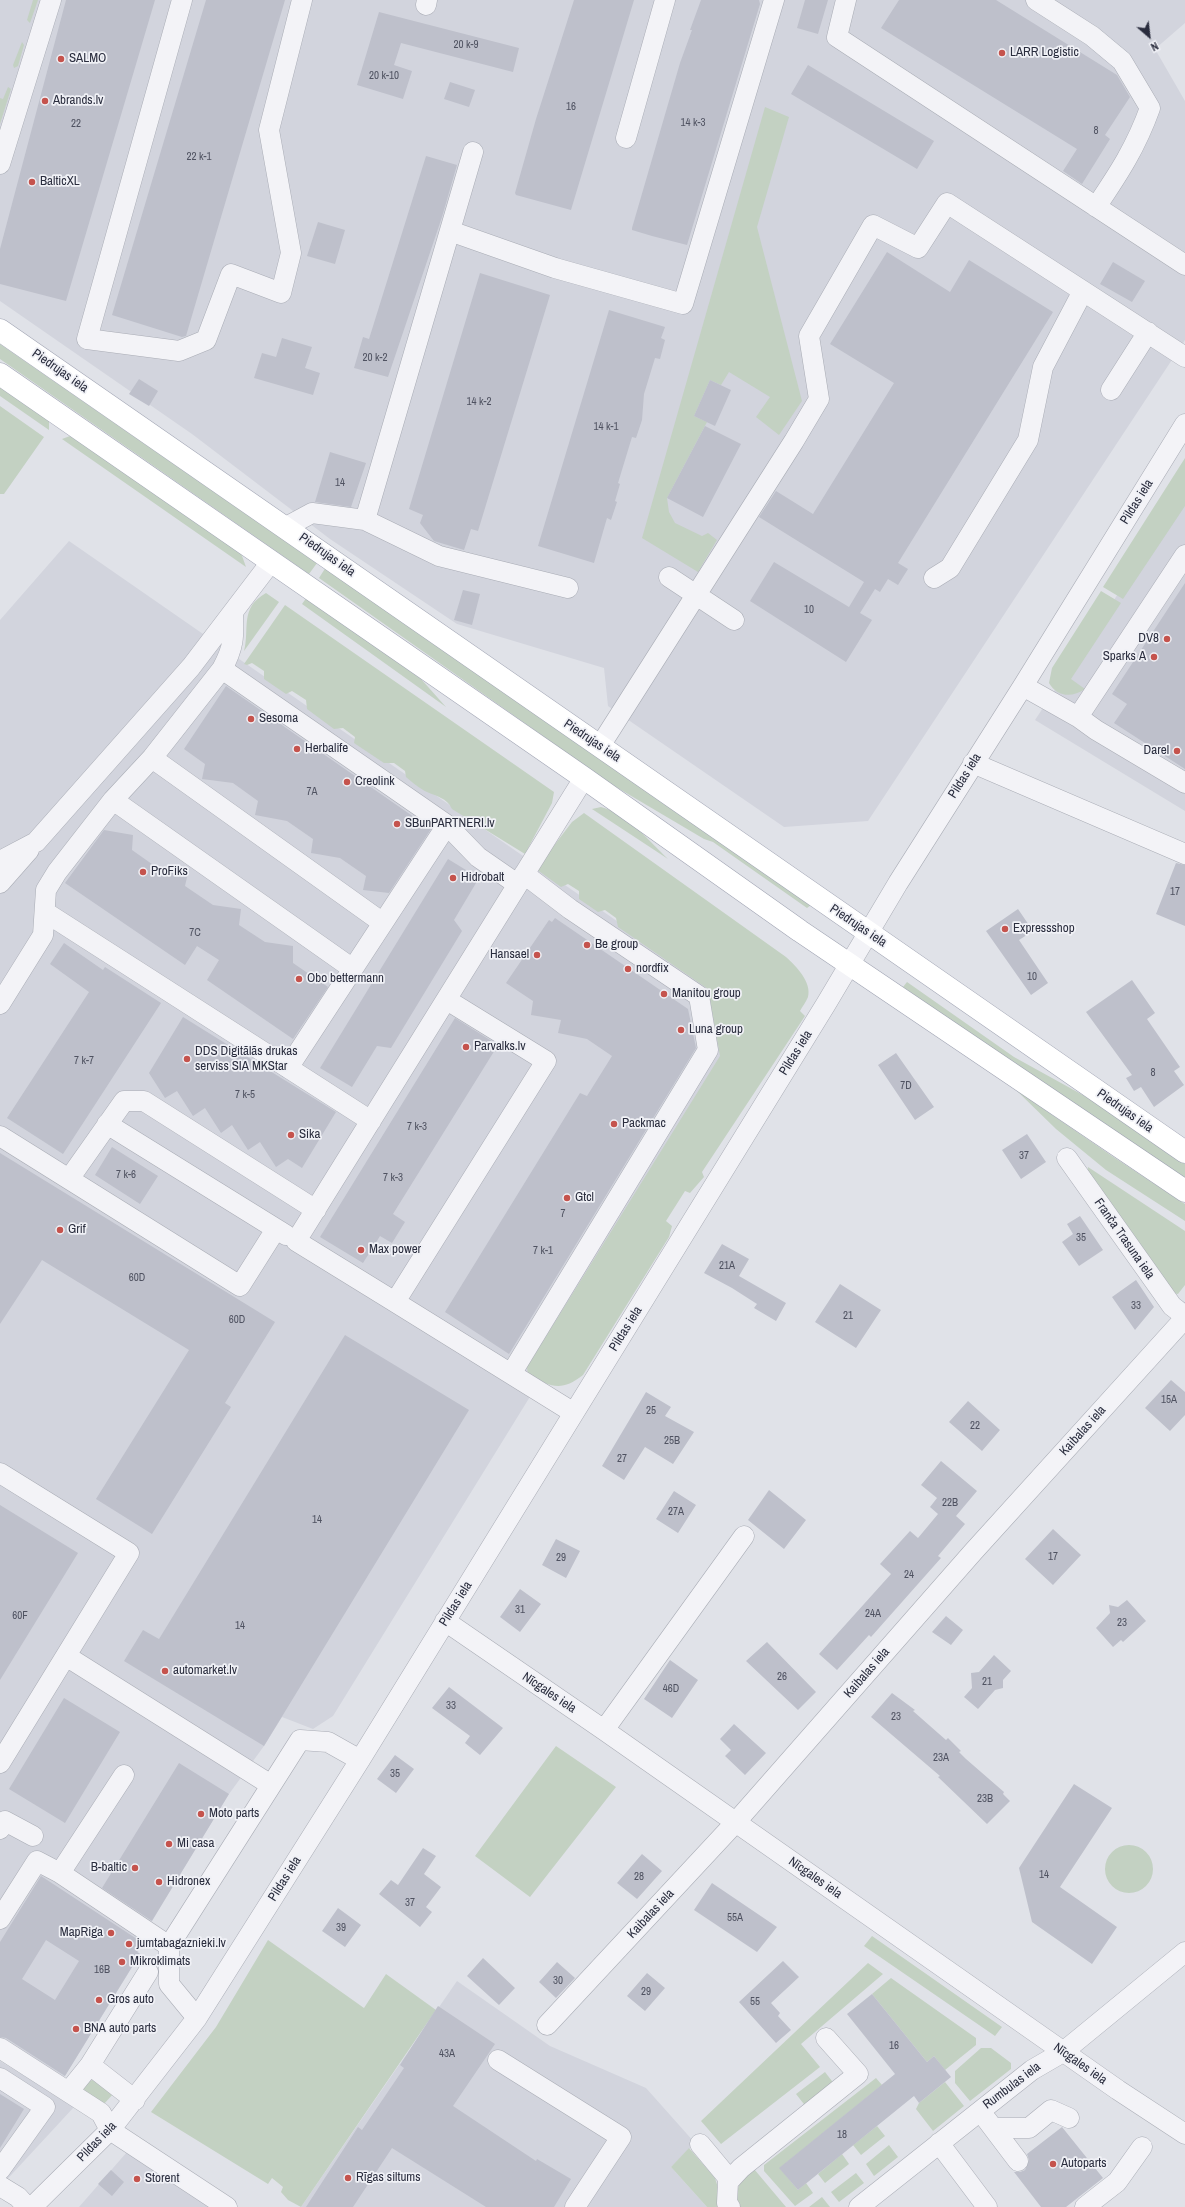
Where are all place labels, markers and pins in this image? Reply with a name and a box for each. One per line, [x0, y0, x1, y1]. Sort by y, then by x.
place label: LARR Logistic [1010, 45, 1079, 61]
marker: LARR Logistic [997, 48, 1007, 58]
place label: SALMO [69, 51, 106, 67]
marker: SALMO [56, 54, 66, 64]
place label: Abrands.lv [53, 93, 103, 109]
marker: Abrands.lv [40, 96, 50, 106]
place label: BalticXL [40, 174, 80, 190]
marker: BalticXL [27, 177, 37, 187]
place label: DV8 [1138, 631, 1159, 647]
marker: DV8 [1162, 634, 1172, 644]
place label: Sparks A [1103, 649, 1146, 665]
marker: Sparks A [1149, 652, 1159, 662]
place label: Sesoma [259, 711, 298, 727]
marker: Sesoma [246, 714, 256, 724]
place label: Herbalife [305, 741, 348, 757]
place label: Darel [1144, 743, 1169, 759]
marker: Herbalife [292, 744, 302, 754]
marker: Darel [1172, 746, 1182, 756]
place label: Creolink [355, 774, 395, 790]
marker: Creolink [342, 777, 352, 787]
place label: SBunPARTNERI.lv [405, 816, 495, 832]
marker: SBunPARTNERI.lv [392, 819, 402, 829]
place label: ProFiks [151, 864, 188, 880]
marker: ProFiks [138, 867, 148, 877]
place label: Hidrobalt [461, 870, 504, 886]
marker: Hidrobalt [448, 873, 458, 883]
place label: Expressshop [1013, 921, 1075, 937]
marker: Expressshop [1000, 924, 1010, 934]
place label: Be group [595, 937, 638, 953]
marker: Be group [582, 940, 592, 950]
place label: Hansael [490, 947, 529, 963]
marker: Hansael [532, 950, 542, 960]
place label: nordfix [636, 961, 669, 977]
marker: nordfix [623, 964, 633, 974]
place label: Obo bettermann [307, 971, 384, 987]
marker: Obo bettermann [294, 974, 304, 984]
place label: Manitou group [672, 986, 741, 1002]
marker: Manitou group [659, 989, 669, 999]
place label: Luna group [689, 1022, 743, 1038]
marker: Luna group [676, 1025, 686, 1035]
place label: Parvalks.lv [474, 1039, 526, 1055]
marker: Parvalks.lv [461, 1042, 471, 1052]
place label: DDS Digitālās drukas serviss SIA MKStar [195, 1044, 297, 1075]
marker: DDS Digitālās drukas serviss SIA MKStar [182, 1054, 192, 1064]
place label: Packmac [622, 1116, 666, 1132]
marker: Packmac [609, 1119, 619, 1129]
place label: Sika [299, 1127, 320, 1143]
marker: Sika [286, 1130, 296, 1140]
place label: Gtcl [575, 1190, 594, 1206]
marker: Gtcl [562, 1193, 572, 1203]
place label: Grif [68, 1222, 86, 1238]
marker: Grif [55, 1225, 65, 1235]
place label: Max power [369, 1242, 421, 1258]
marker: Max power [356, 1245, 366, 1255]
place label: automarket.lv [173, 1663, 237, 1679]
marker: automarket.lv [160, 1666, 170, 1676]
place label: Moto parts [209, 1806, 259, 1822]
marker: Moto parts [196, 1809, 206, 1819]
place label: Mi casa [177, 1836, 214, 1852]
marker: Mi casa [164, 1839, 174, 1849]
place label: B-baltic [91, 1860, 127, 1876]
marker: B-baltic [130, 1863, 140, 1873]
place label: Hidronex [167, 1874, 210, 1890]
marker: Hidronex [154, 1877, 164, 1887]
place label: MapRiga [60, 1925, 103, 1941]
marker: MapRiga [106, 1928, 116, 1938]
place label: jumtabagaznieki.lv [137, 1936, 226, 1952]
marker: jumtabagaznieki.lv [124, 1939, 134, 1949]
place label: Mikroklimats [130, 1954, 190, 1970]
marker: Mikroklimats [117, 1957, 127, 1967]
place label: Gros auto [107, 1992, 154, 2008]
marker: Gros auto [94, 1995, 104, 2005]
place label: BNA auto parts [84, 2021, 156, 2037]
marker: BNA auto parts [71, 2024, 81, 2034]
place label: Autoparts [1061, 2156, 1107, 2172]
marker: Autoparts [1048, 2159, 1058, 2169]
place label: Rīgas siltums [356, 2170, 421, 2186]
place label: Storent [145, 2171, 179, 2187]
marker: Rīgas siltums [343, 2173, 353, 2183]
marker: Storent [132, 2174, 142, 2184]

